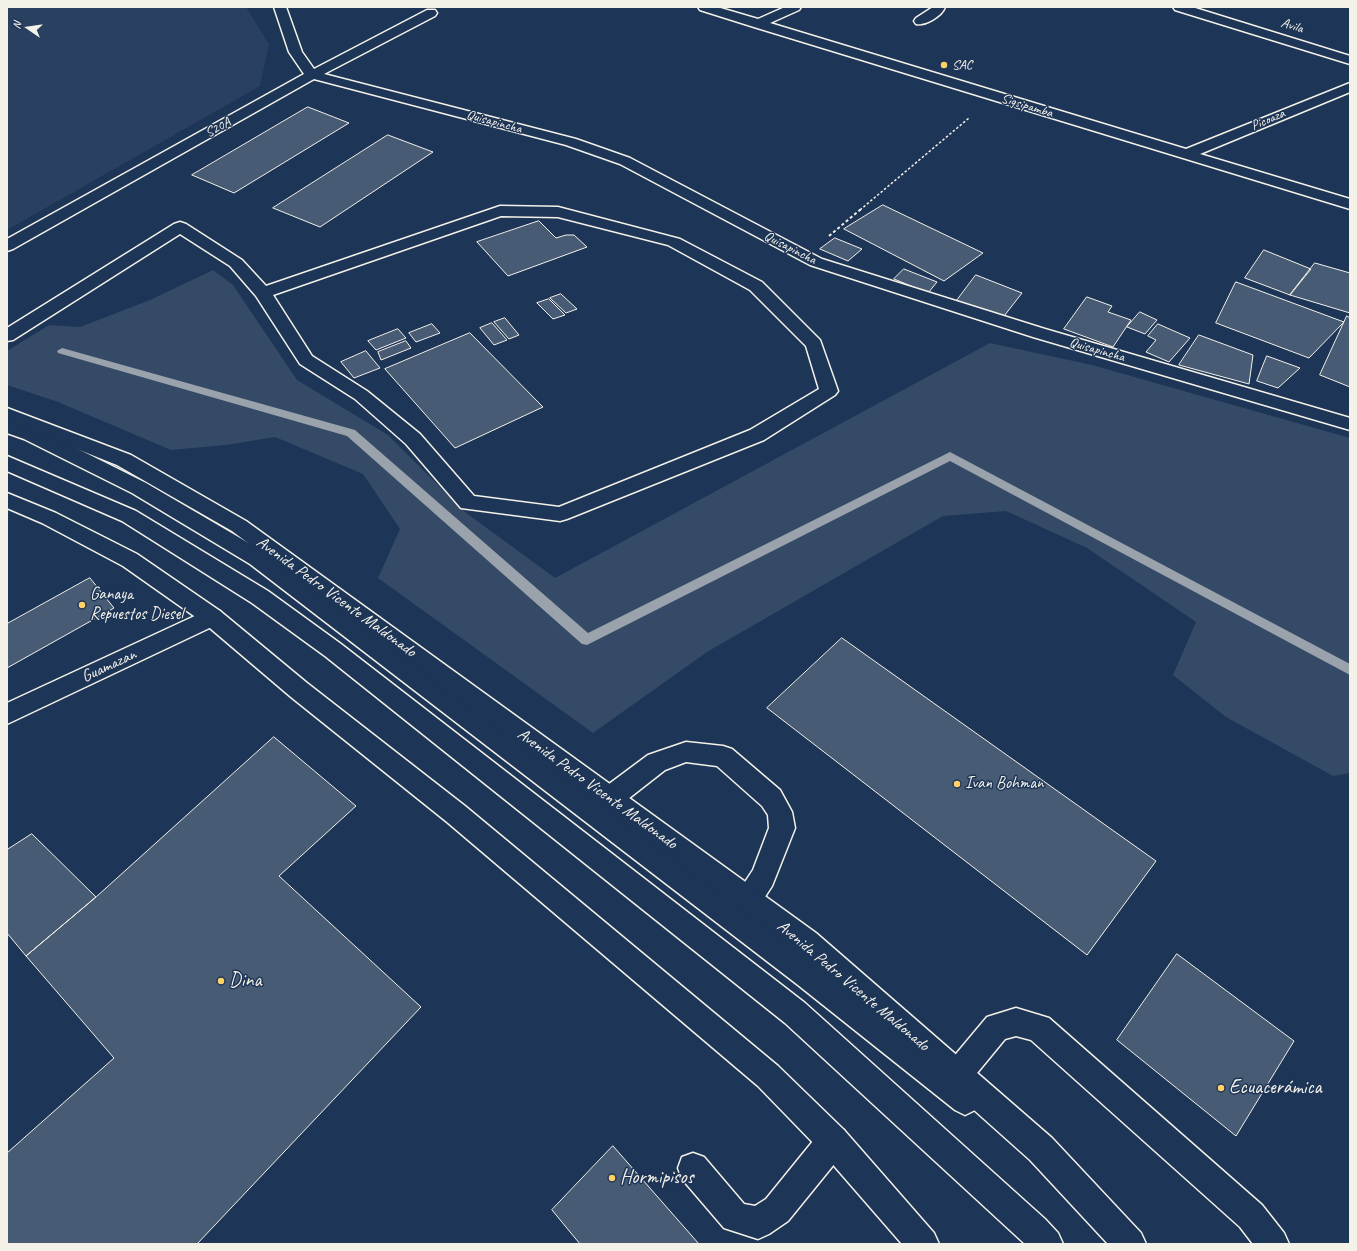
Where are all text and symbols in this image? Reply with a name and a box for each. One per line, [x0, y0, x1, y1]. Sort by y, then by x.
north arrow [8, 8, 48, 48]
street label: Avila [1279, 15, 1305, 37]
text: N [9, 20, 24, 30]
place label: SAC [952, 57, 972, 73]
marker: SAC [939, 60, 949, 70]
street label: Sigsipamba [999, 90, 1055, 122]
street label: Picoaza [1248, 105, 1288, 135]
street label: Quisapincha [465, 107, 523, 137]
street label: S20A [202, 114, 234, 142]
street label: Quisapincha [761, 228, 819, 268]
street label: Quisapincha [1068, 334, 1126, 366]
street label: Avenida Pedro Vicente Maldonado [252, 532, 420, 662]
place label: Ganaya Repuestos Diesel [90, 585, 183, 625]
marker: Ganaya Repuestos Diesel [77, 600, 87, 610]
street label: Guamazan [78, 644, 140, 688]
street label: Avenida Pedro Vicente Maldonado [513, 724, 681, 854]
place label: Ivan Bohman [965, 774, 1044, 794]
marker: Ivan Bohman [952, 779, 962, 789]
street label: Avenida Pedro Vicente Maldonado [773, 916, 933, 1056]
place label: Dina [229, 969, 262, 993]
marker: Dina [216, 976, 226, 986]
place label: Ecuacerámica [1229, 1076, 1322, 1100]
marker: Ecuacerámica [1216, 1083, 1226, 1093]
place label: Hormipisos [620, 1166, 693, 1190]
marker: Hormipisos [607, 1173, 617, 1183]

